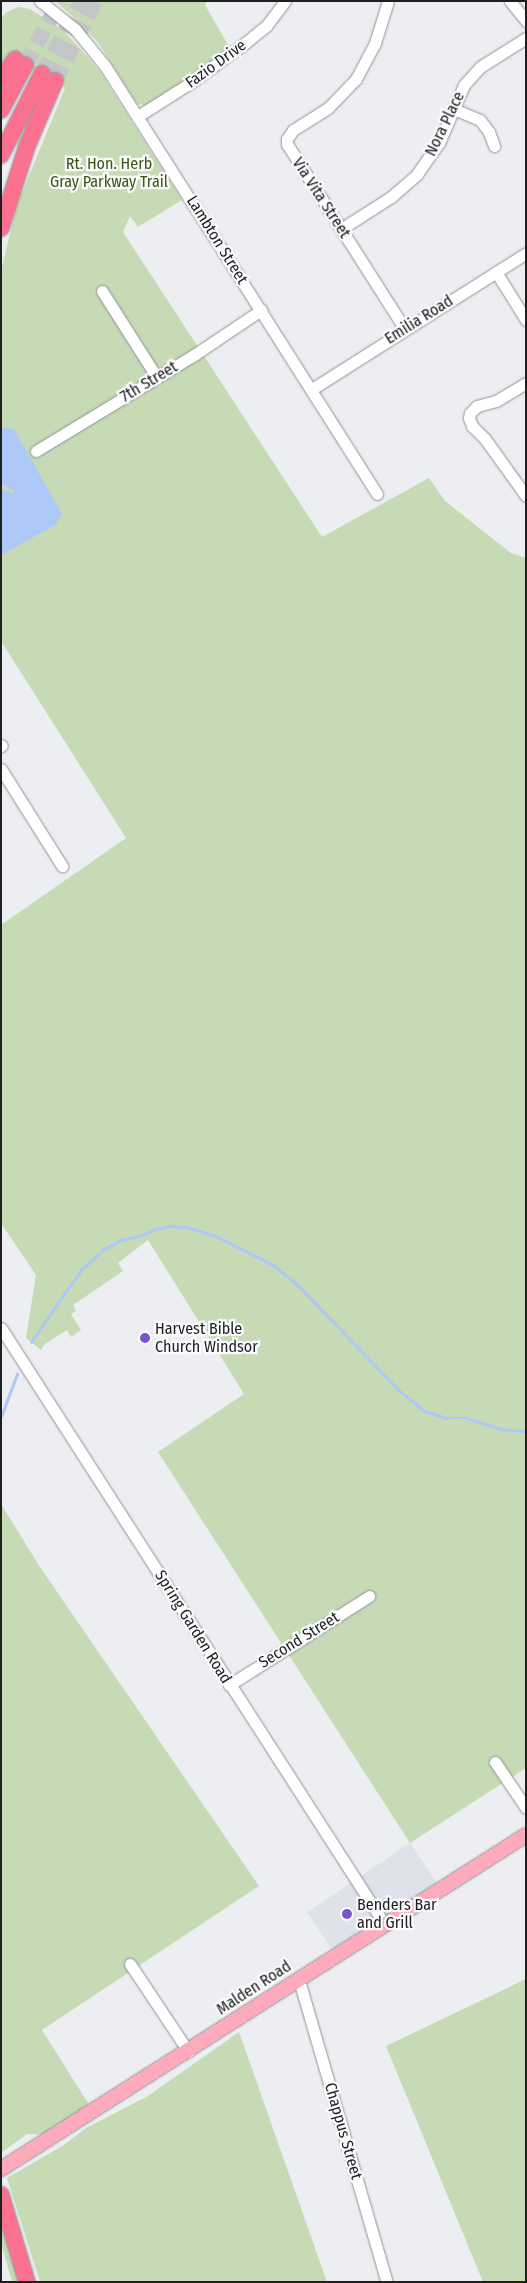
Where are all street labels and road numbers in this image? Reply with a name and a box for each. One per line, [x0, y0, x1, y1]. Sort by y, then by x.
street label: Fazio Drive [182, 36, 250, 92]
street label: Nora Place [421, 89, 469, 159]
street label: Via Vita Street [288, 154, 354, 242]
street label: Lambton Street [182, 192, 252, 288]
street label: Emilia Road [381, 292, 457, 348]
street label: 7th Street [117, 357, 181, 407]
street label: Spring Garden Road [150, 1567, 236, 1687]
street label: Second Street [255, 1608, 343, 1672]
street label: Malden Road [213, 1957, 295, 2019]
street label: Chappus Street [320, 2080, 366, 2182]

